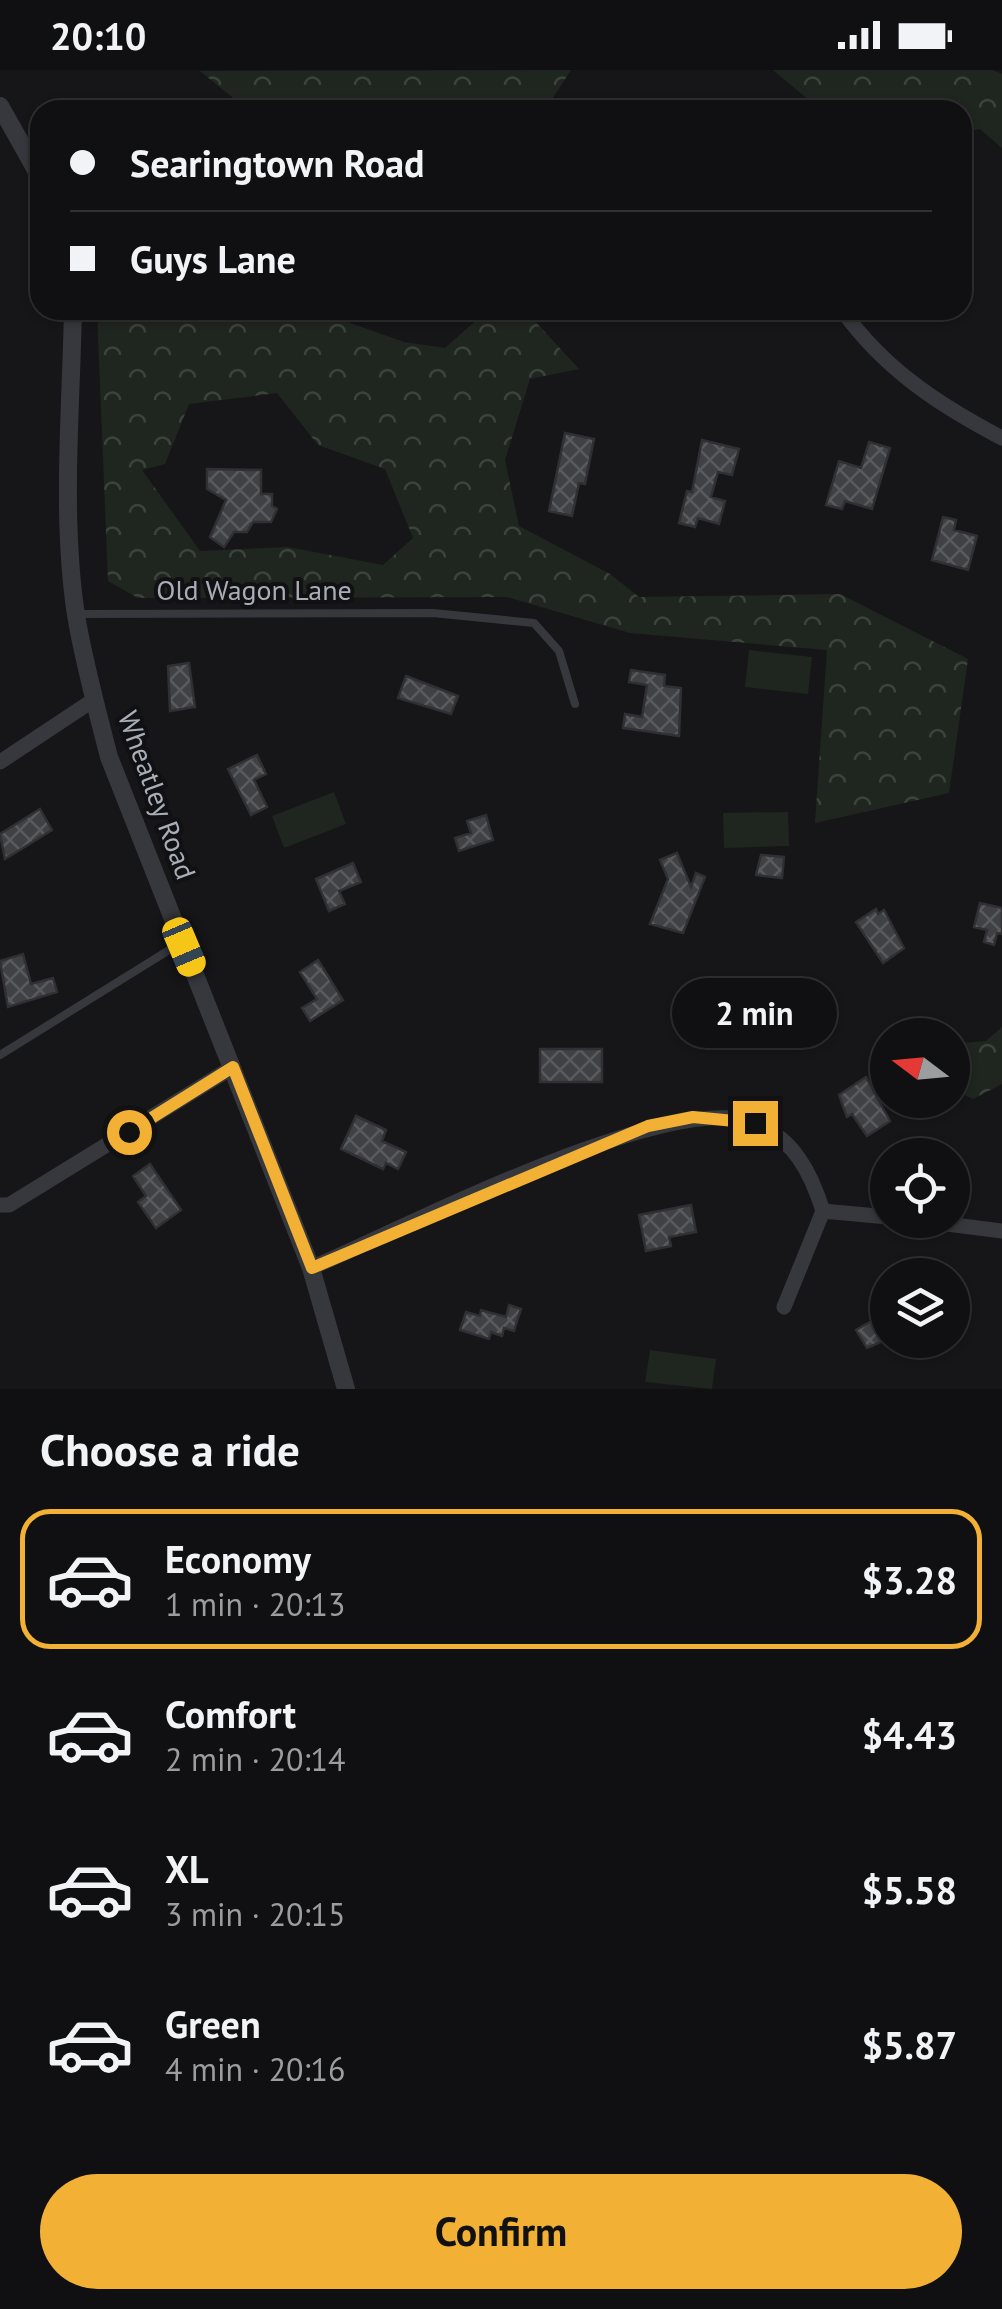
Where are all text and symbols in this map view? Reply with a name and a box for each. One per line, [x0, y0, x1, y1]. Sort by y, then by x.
text: 20:10 [50, 11, 146, 60]
text: Searingtown Road [130, 138, 425, 187]
text: Guys Lane [130, 234, 296, 283]
street label: Old Wagon Lane [156, 571, 352, 608]
street label: Wheatley Road [110, 705, 205, 884]
car [158, 914, 210, 980]
callout: 2 min [672, 978, 838, 1048]
text: 2 min [715, 992, 794, 1034]
north arrow [870, 1018, 970, 1118]
map controls [870, 1018, 970, 1358]
route end [733, 1101, 778, 1146]
route start [107, 1110, 152, 1155]
button: locate [870, 1138, 970, 1238]
button: layers [870, 1258, 970, 1358]
text: Choose a ride [40, 1420, 300, 1478]
icon: car [45, 1534, 135, 1624]
text: Economy [165, 1534, 311, 1583]
text: $3.28 [861, 1555, 957, 1604]
text: 1 min · 20:13 [165, 1583, 345, 1625]
icon: car [45, 1689, 135, 1779]
text: Comfort [165, 1689, 296, 1738]
text: $4.43 [861, 1710, 957, 1759]
text: 2 min · 20:14 [165, 1738, 345, 1780]
icon: car [45, 1844, 135, 1934]
text: XL [165, 1844, 209, 1893]
text: $5.58 [861, 1865, 957, 1914]
text: 3 min · 20:15 [165, 1893, 345, 1935]
icon: car [45, 1999, 135, 2089]
text: Green [165, 1999, 261, 2048]
text: $5.87 [861, 2020, 957, 2069]
text: 4 min · 20:16 [165, 2048, 345, 2090]
button: Confirm [40, 2174, 962, 2289]

